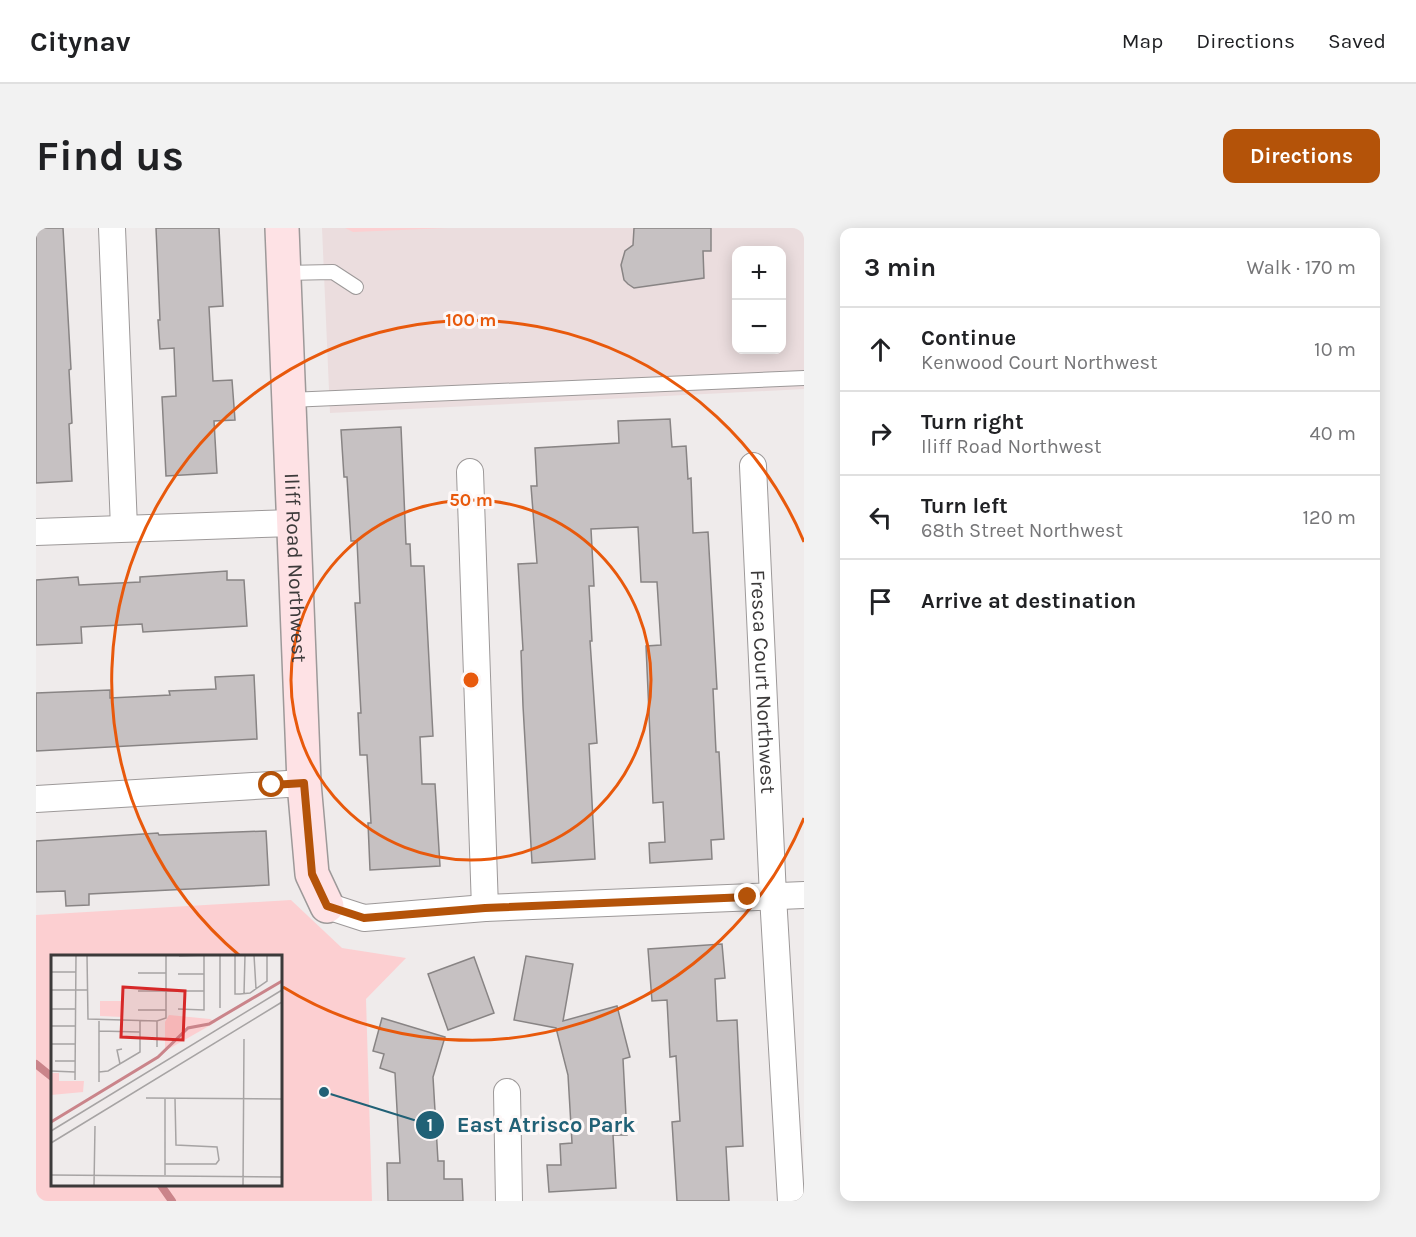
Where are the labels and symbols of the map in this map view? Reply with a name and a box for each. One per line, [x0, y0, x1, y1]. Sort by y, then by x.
text: 100 m [446, 309, 496, 331]
street label: Iliff Road Northwest [280, 472, 311, 663]
text: 50 m [449, 489, 493, 511]
street label: Fresca Court Northwest [746, 569, 780, 795]
centre of rings [461, 670, 481, 690]
route start [258, 771, 284, 797]
route end [734, 883, 760, 909]
inset map [51, 955, 282, 1186]
callout: East Atrisco Park [415, 1105, 647, 1145]
text: East Atrisco Park [457, 1112, 635, 1138]
text: 1 [427, 1114, 433, 1136]

